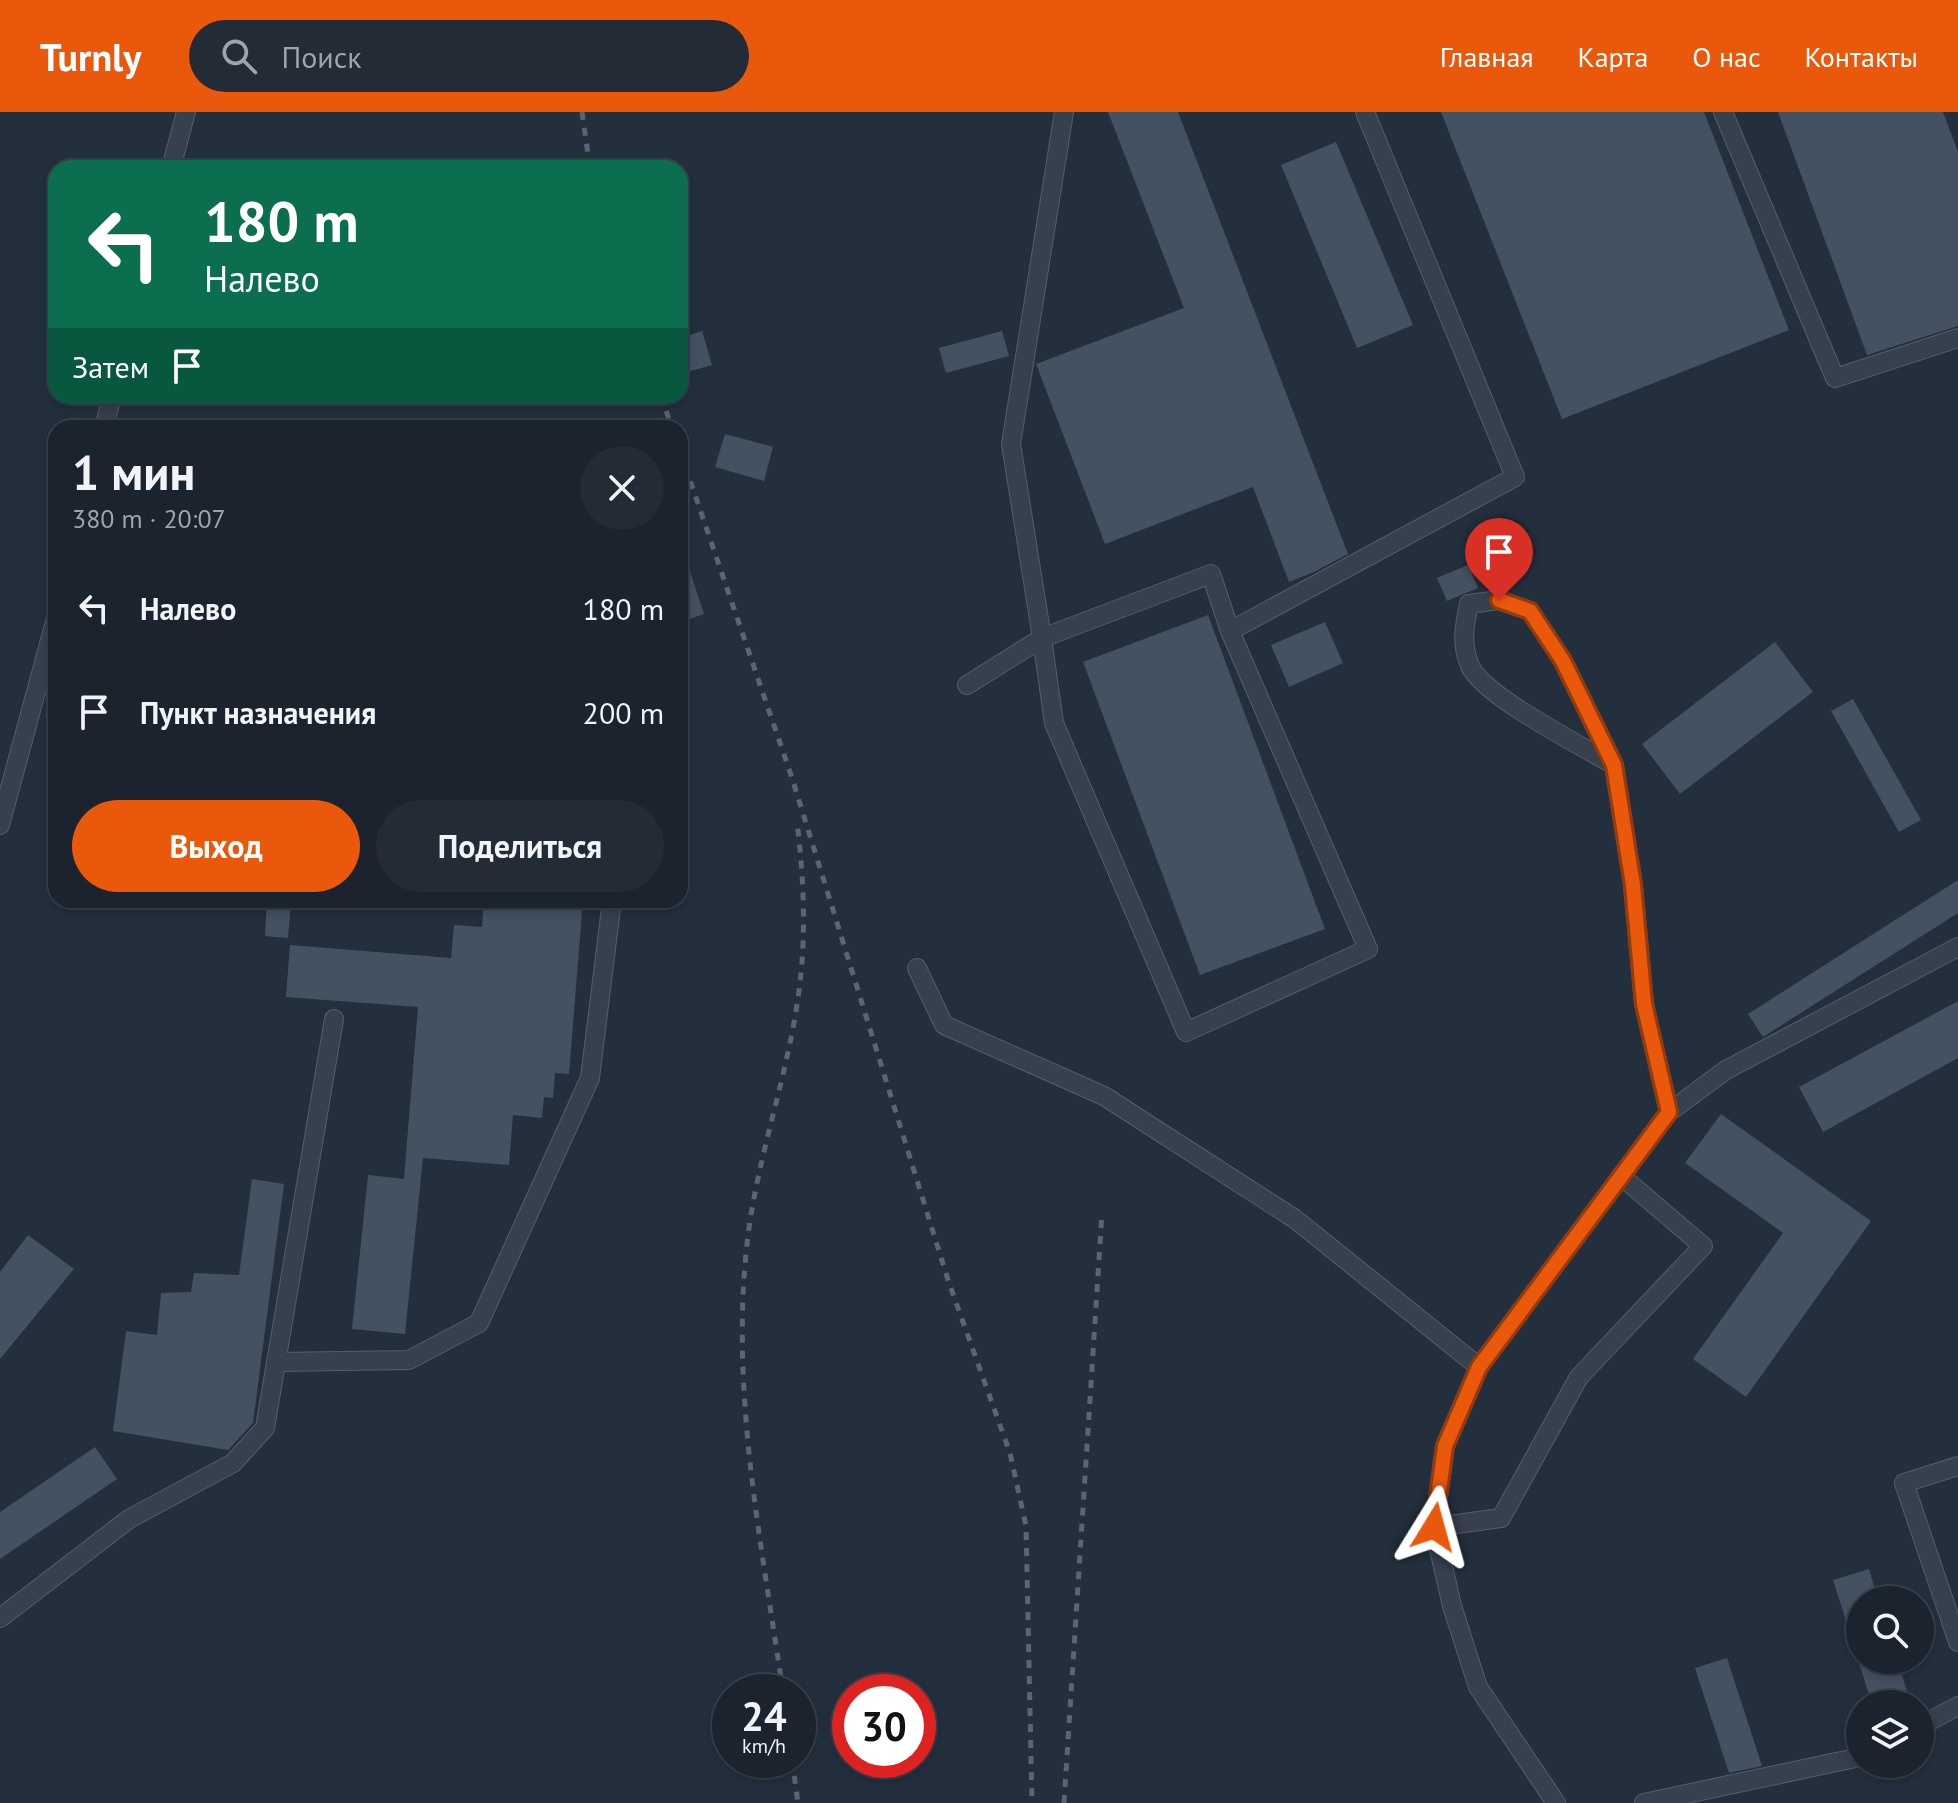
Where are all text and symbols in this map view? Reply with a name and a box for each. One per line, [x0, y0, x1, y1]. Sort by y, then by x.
search box [189, 20, 749, 92]
text: Turnly [40, 32, 141, 81]
icon: search [217, 34, 261, 78]
text: Поиск [281, 37, 362, 76]
text: Главная [1440, 38, 1534, 75]
text: Карта [1578, 38, 1648, 75]
text: О нас [1692, 38, 1761, 75]
text: Контакты [1805, 38, 1918, 75]
text: 180 m [204, 185, 359, 257]
icon: left [72, 192, 176, 296]
text: Налево [204, 255, 320, 302]
icon: arrive [165, 344, 209, 388]
text: Затем [72, 347, 149, 386]
text: 1 мин [72, 441, 195, 503]
button: close [580, 446, 664, 530]
text: 380 m · 20:07 [72, 502, 226, 535]
pin [1465, 518, 1533, 600]
icon: arrive [1477, 530, 1521, 574]
icon: left [72, 586, 116, 630]
text: Налево [140, 589, 236, 628]
text: 180 m [583, 589, 664, 628]
icon: arrive [72, 690, 116, 734]
text: Пункт назначения [140, 693, 376, 732]
text: 200 m [583, 693, 664, 732]
button: Выход [72, 800, 360, 892]
button: Поделиться [376, 800, 664, 892]
position arrow [1392, 1485, 1476, 1569]
map controls [1846, 1586, 1934, 1778]
button: search [1846, 1586, 1934, 1674]
speed limit sign: 30 [832, 1674, 936, 1778]
text: 24 [741, 1690, 787, 1742]
button: layers [1846, 1690, 1934, 1778]
text: km/h [742, 1733, 786, 1759]

